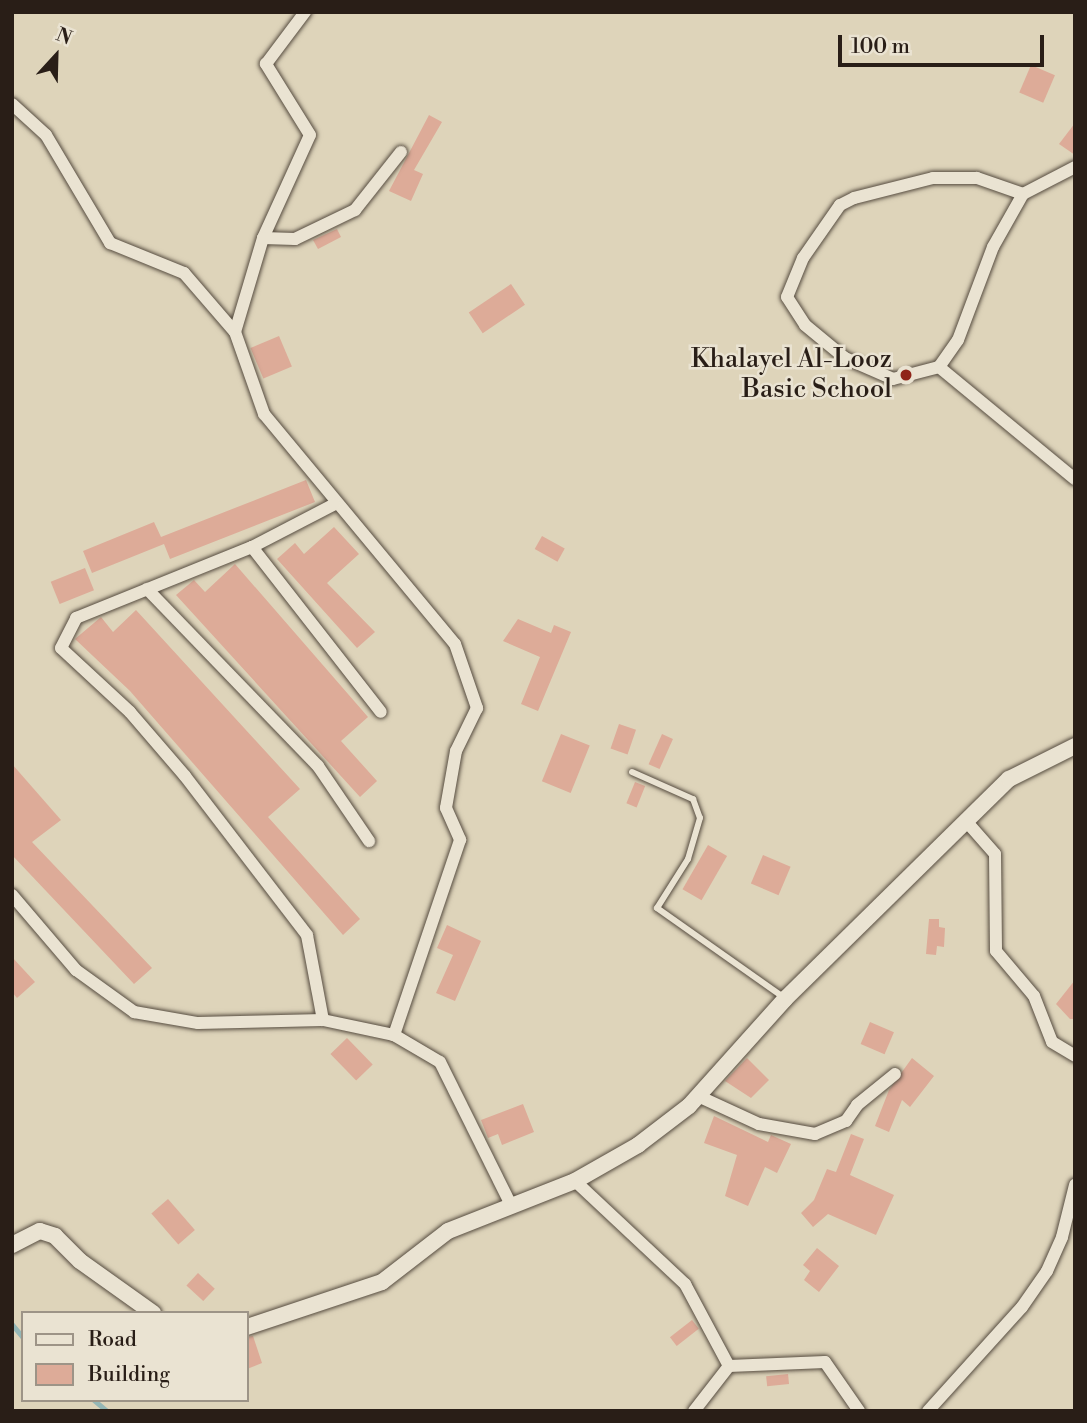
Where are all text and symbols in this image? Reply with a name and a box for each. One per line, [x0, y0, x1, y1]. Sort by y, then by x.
north arrow [21, 21, 91, 91]
scale bar [842, 21, 1048, 65]
text: N [52, 23, 75, 50]
text: 100 m [851, 34, 910, 60]
place label: Khalayel Al-Looz Basic School [691, 344, 892, 406]
marker: Khalayel Al-Looz Basic School [898, 367, 914, 383]
legend [21, 1311, 248, 1402]
text: Road [88, 1327, 137, 1353]
text: Building [88, 1362, 170, 1388]

